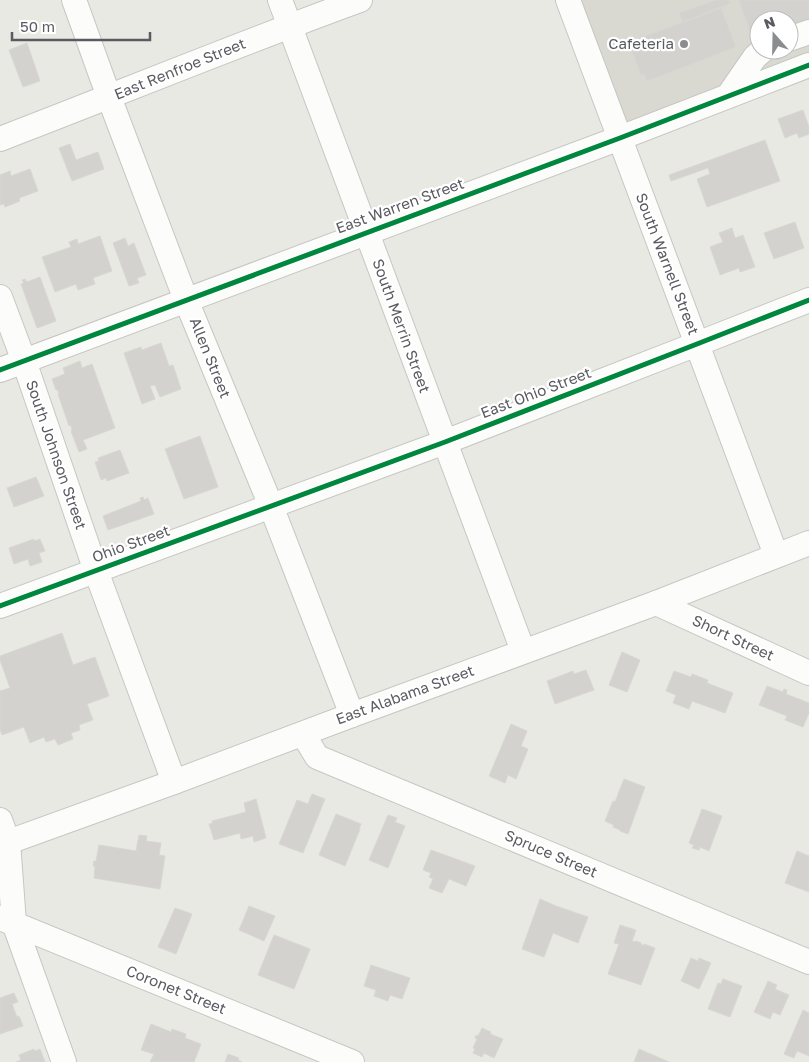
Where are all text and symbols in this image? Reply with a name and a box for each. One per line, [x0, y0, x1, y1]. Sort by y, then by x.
scale bar [12, 10, 150, 42]
north arrow [749, 10, 799, 60]
text: N [761, 13, 777, 32]
text: 50 m [20, 17, 55, 35]
street label: East Renfroe Street [111, 33, 248, 103]
place label: Cafeteria [608, 34, 674, 52]
marker: Cafeteria [678, 38, 690, 50]
street label: East Warren Street [333, 174, 466, 237]
street label: South Warnell Street [633, 190, 703, 337]
street label: South Merrin Street [369, 256, 435, 395]
street label: Allen Street [187, 315, 235, 401]
street label: East Ohio Street [478, 363, 593, 421]
street label: South Johnson Street [23, 378, 91, 532]
street label: Ohio Street [89, 521, 172, 565]
street label: Short Street [690, 610, 777, 664]
street label: East Alabama Street [333, 661, 476, 727]
street label: Spruce Street [502, 825, 600, 881]
street label: Coronet Street [124, 961, 229, 1017]

